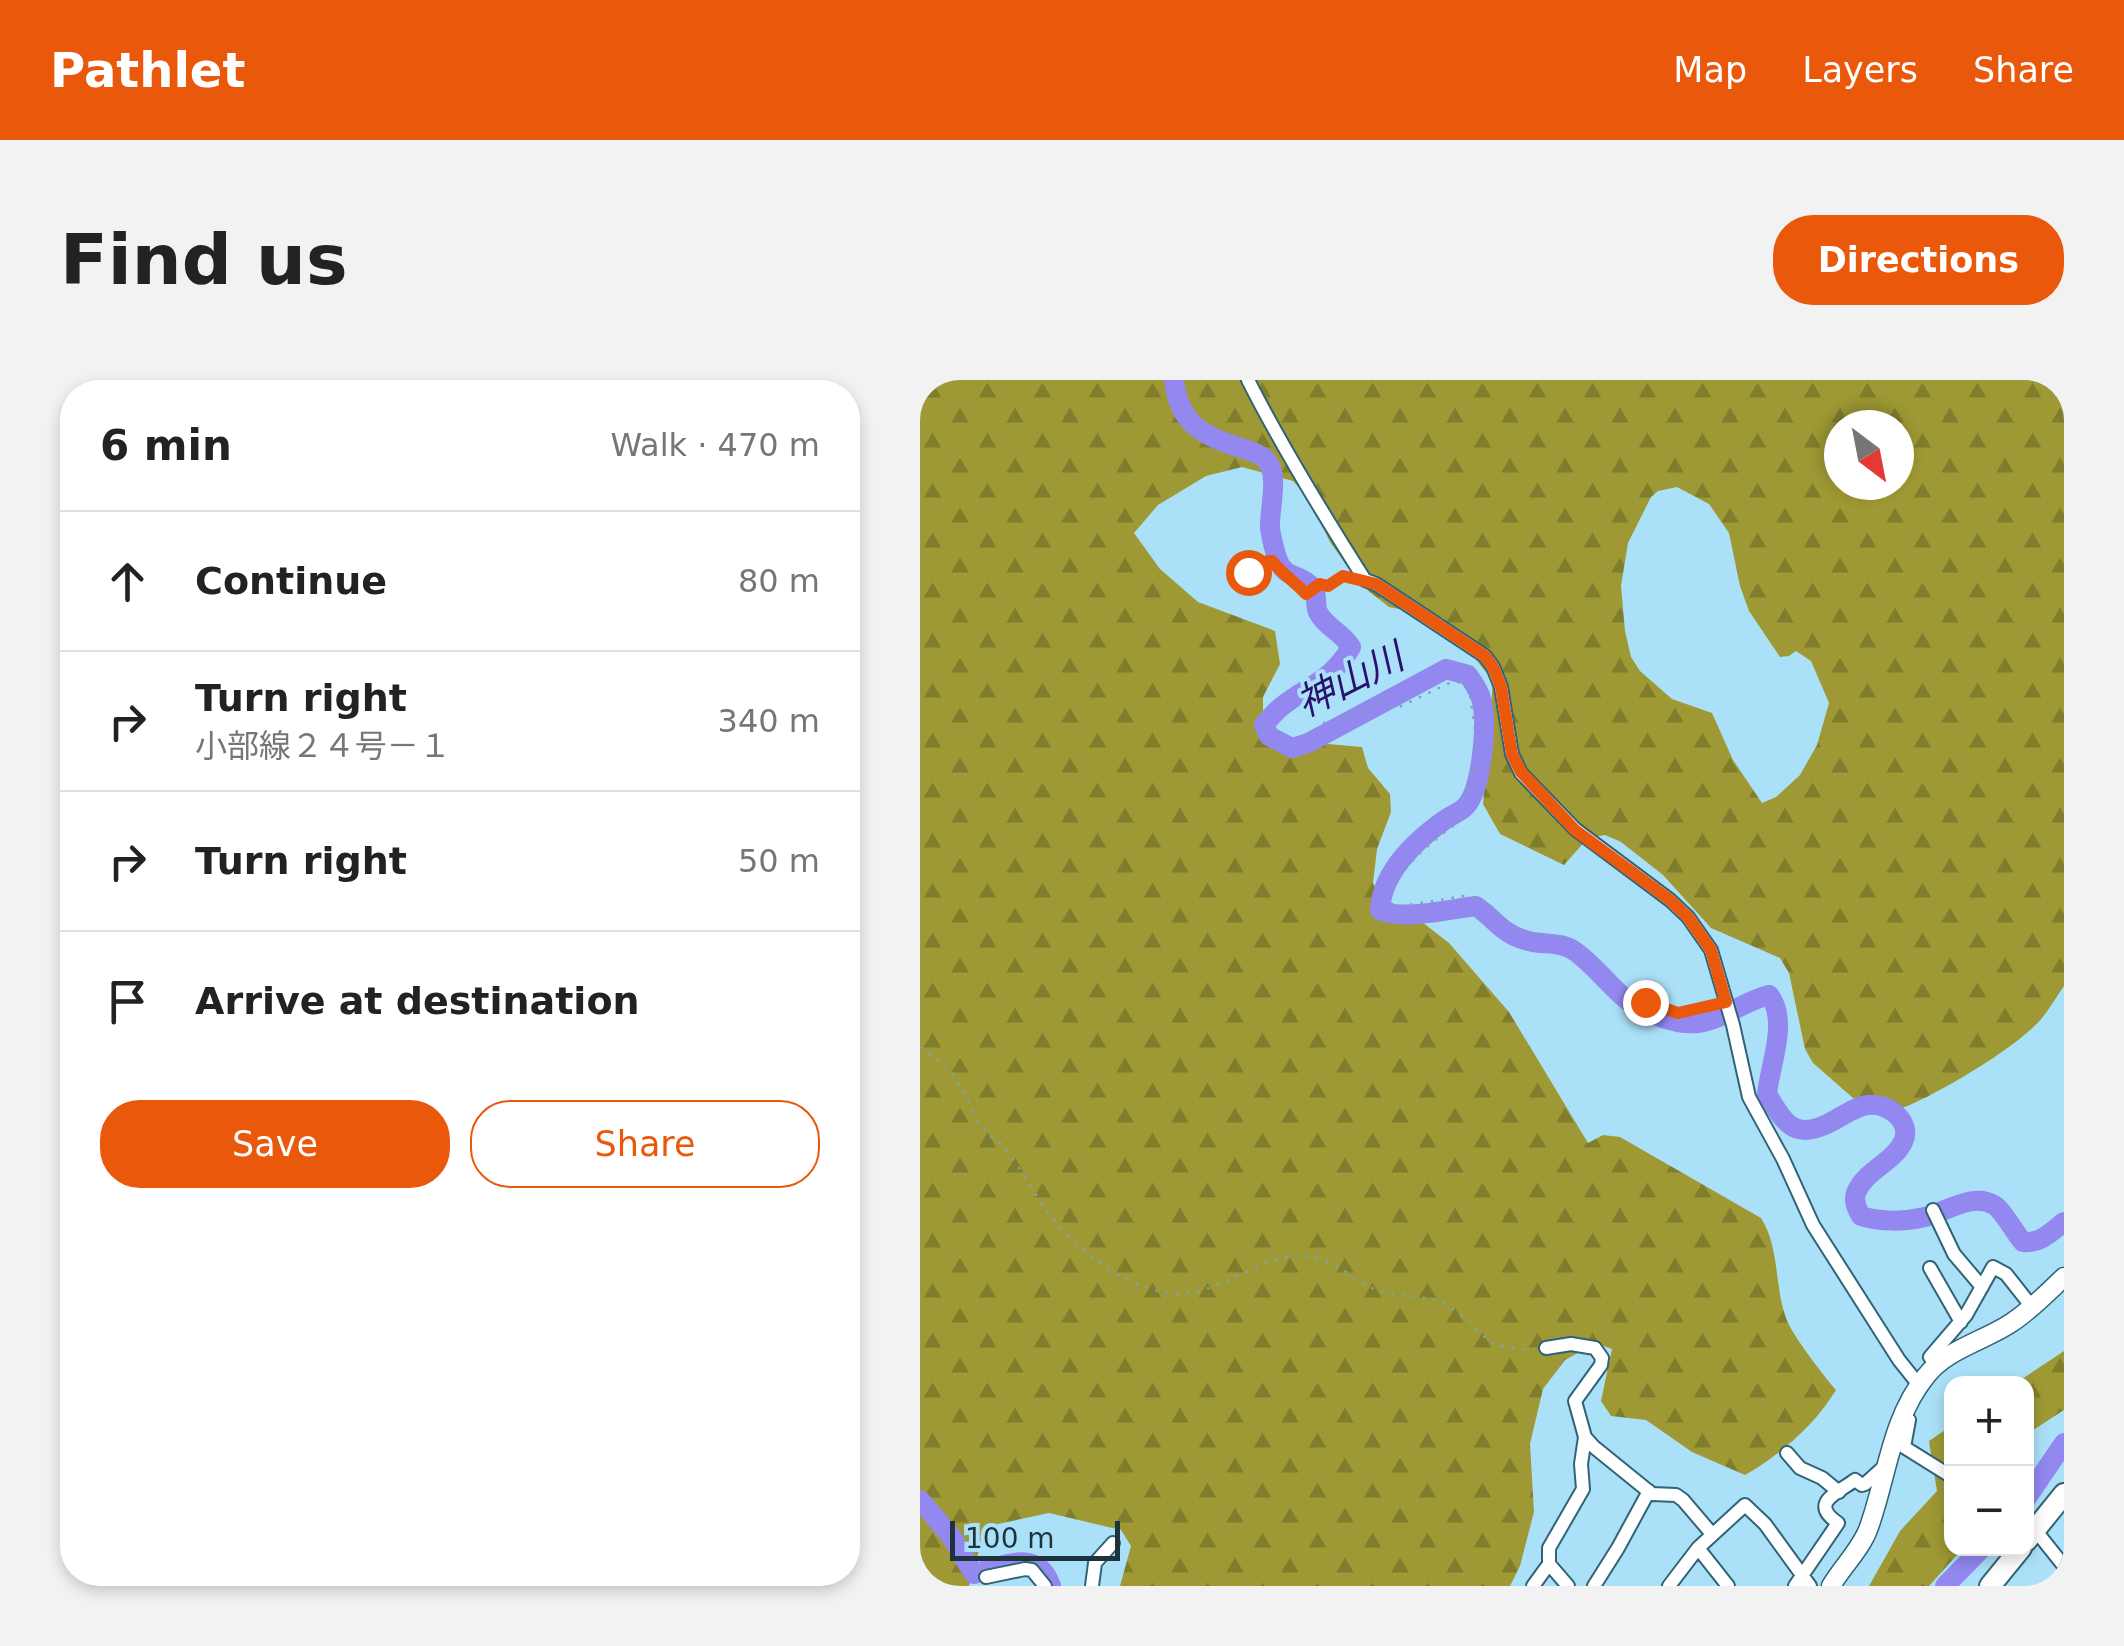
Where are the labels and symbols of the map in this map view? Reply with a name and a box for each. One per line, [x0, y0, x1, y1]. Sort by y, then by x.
north arrow [1824, 410, 1914, 500]
route start [1226, 550, 1272, 596]
water label: 神山川 [1289, 633, 1414, 725]
route end [1623, 980, 1669, 1026]
scale bar [950, 1516, 1120, 1560]

